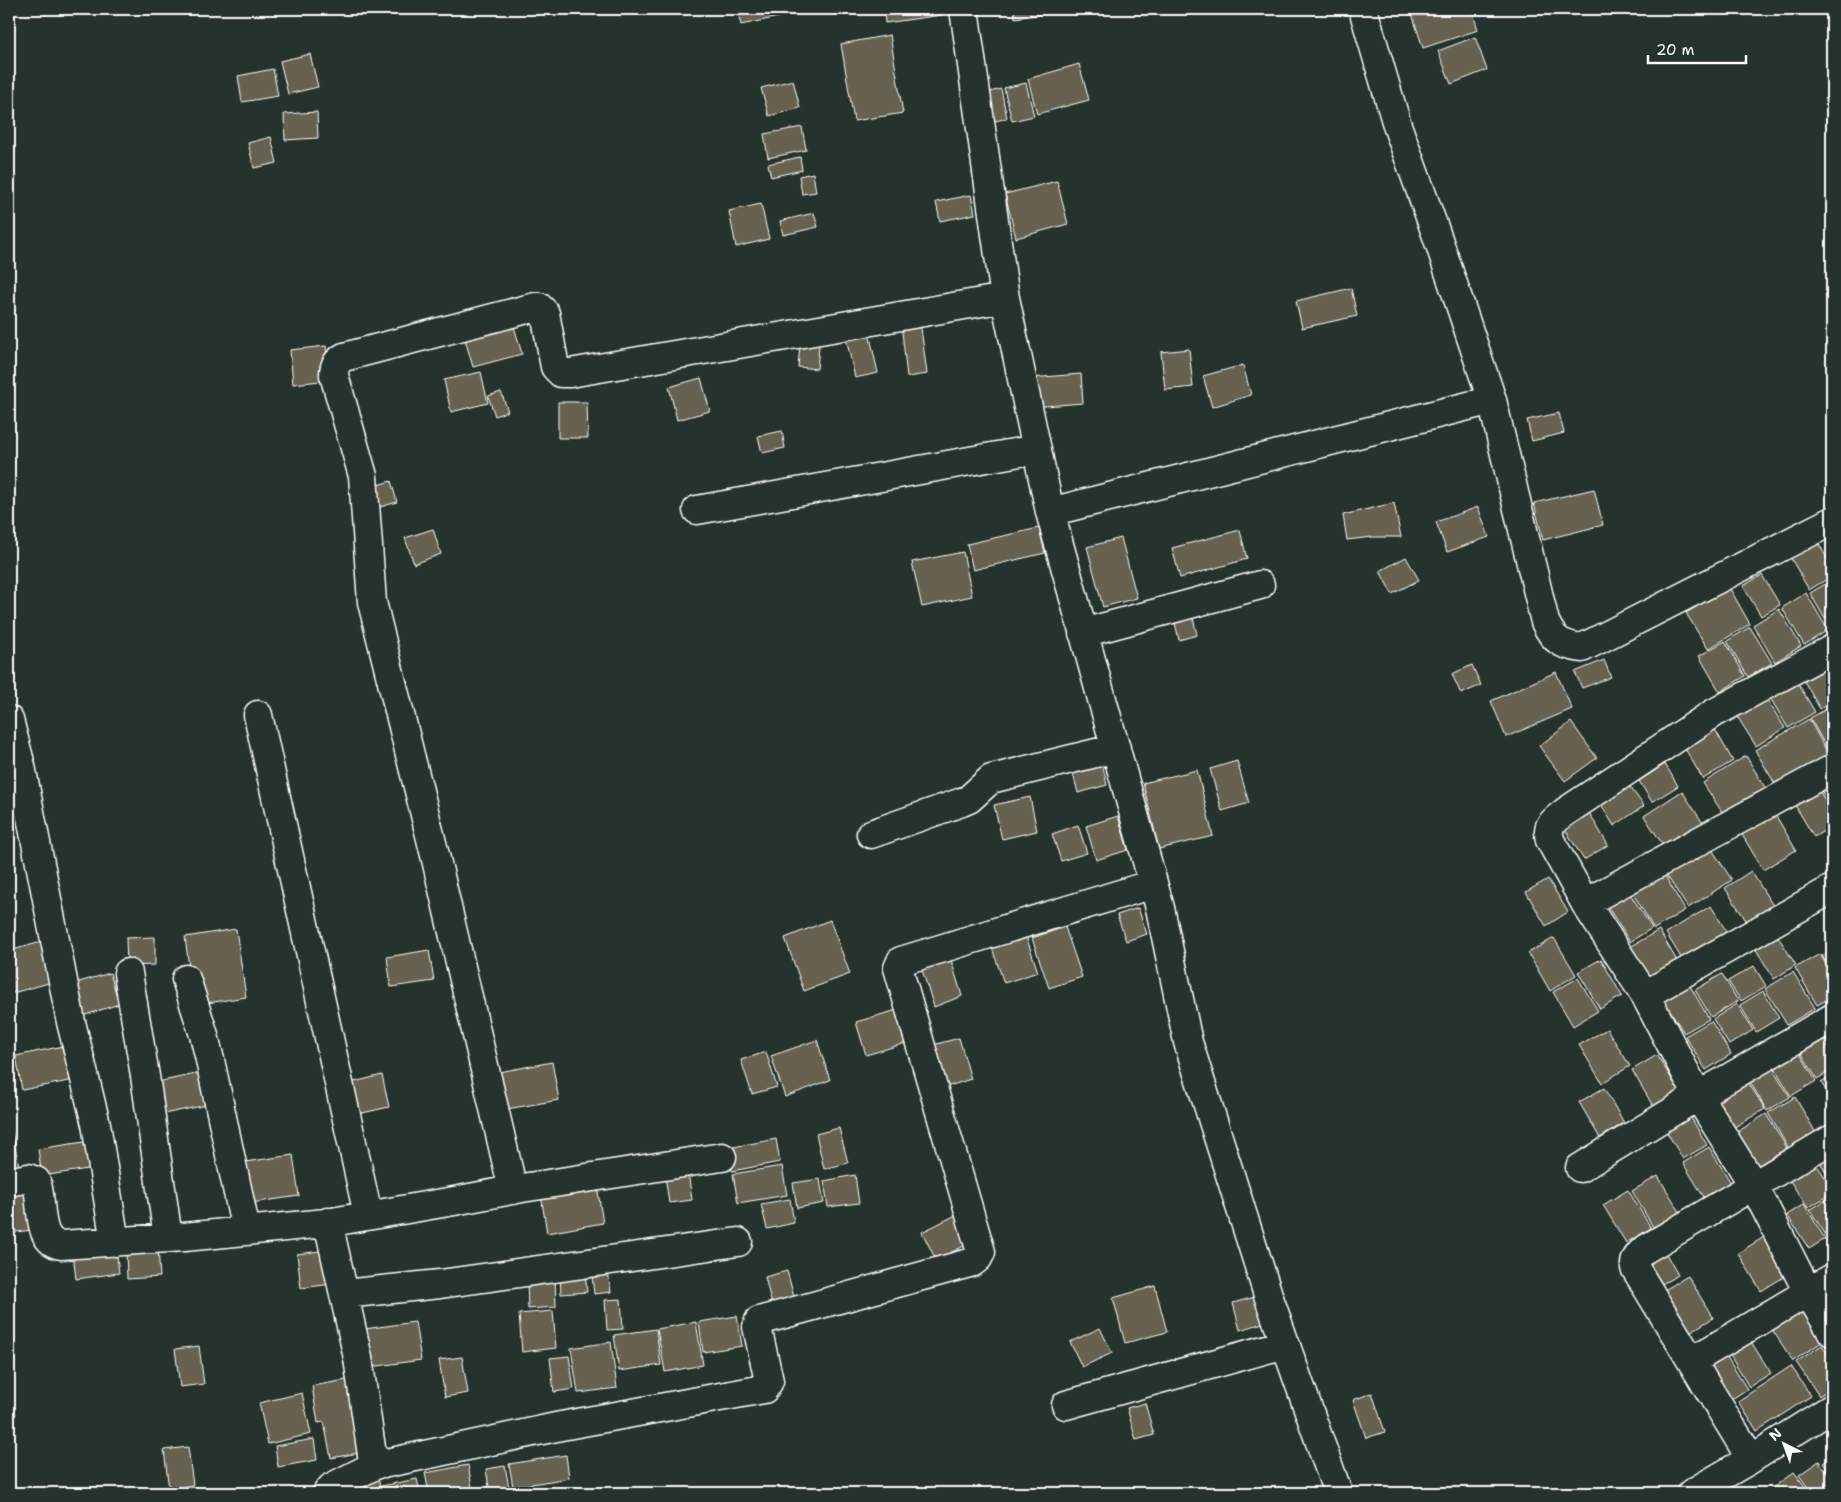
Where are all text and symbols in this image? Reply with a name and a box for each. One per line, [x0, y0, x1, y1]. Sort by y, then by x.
scale bar [1648, 32, 1746, 64]
text: 20 m [1656, 40, 1695, 60]
north arrow [1758, 1420, 1808, 1470]
text: N [1765, 1424, 1785, 1445]

